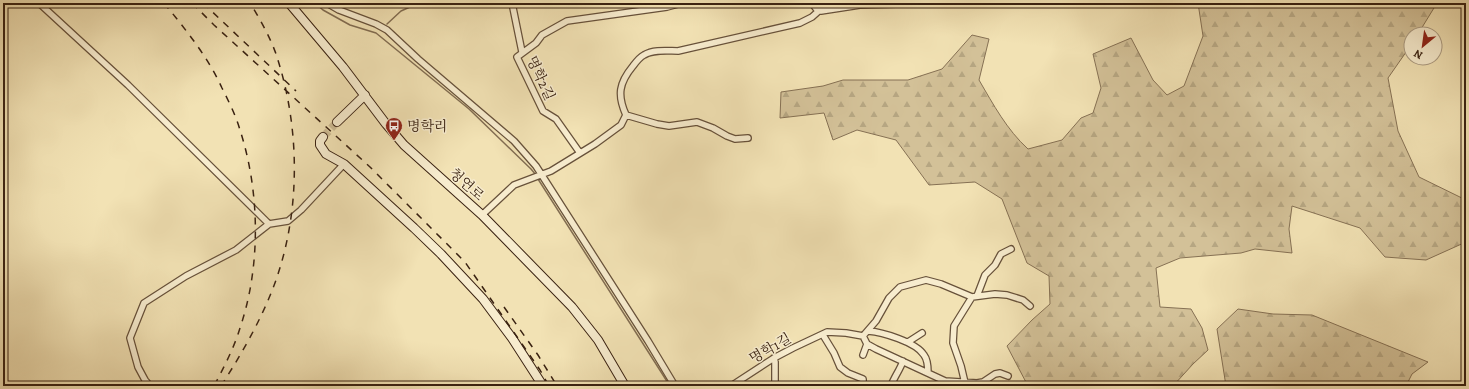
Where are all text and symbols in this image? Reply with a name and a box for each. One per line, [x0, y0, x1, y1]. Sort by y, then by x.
north arrow [1403, 26, 1443, 66]
text: N [1411, 46, 1426, 63]
street label: 명학2길 [522, 53, 559, 104]
bus stop icon: 명학리 [384, 116, 404, 141]
place label: 명학리 [407, 117, 448, 136]
street label: 청연로 [445, 164, 488, 205]
street label: 명학1길 [746, 329, 795, 368]

